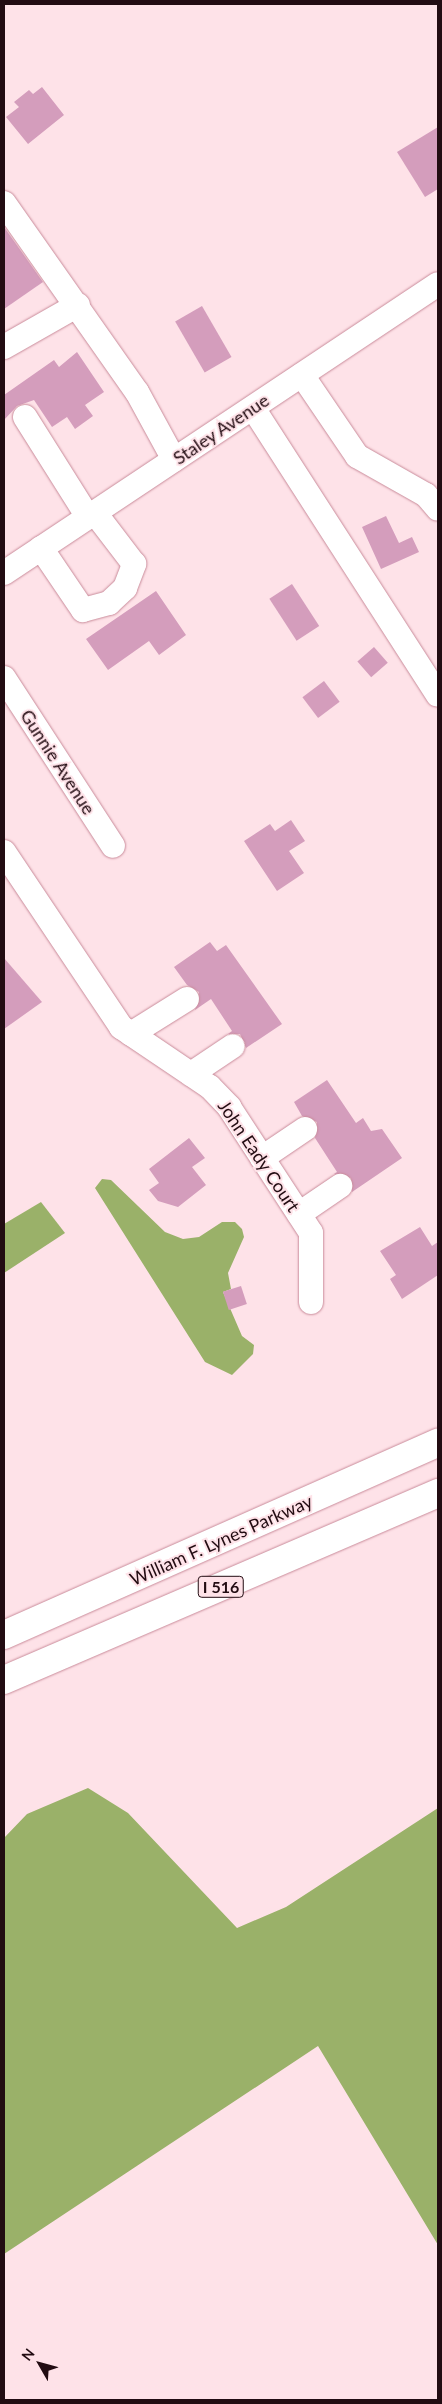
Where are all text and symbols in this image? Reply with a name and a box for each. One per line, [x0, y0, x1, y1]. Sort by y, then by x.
street label: Staley Avenue [169, 389, 273, 469]
street label: Gunnie Avenue [16, 705, 100, 819]
street label: John Eady Court [214, 1096, 304, 1216]
street label: William F. Lynes Parkway [126, 1490, 316, 1590]
road number: I 516 [197, 1574, 245, 1600]
north arrow [15, 2339, 65, 2389]
text: N [18, 2345, 38, 2364]

